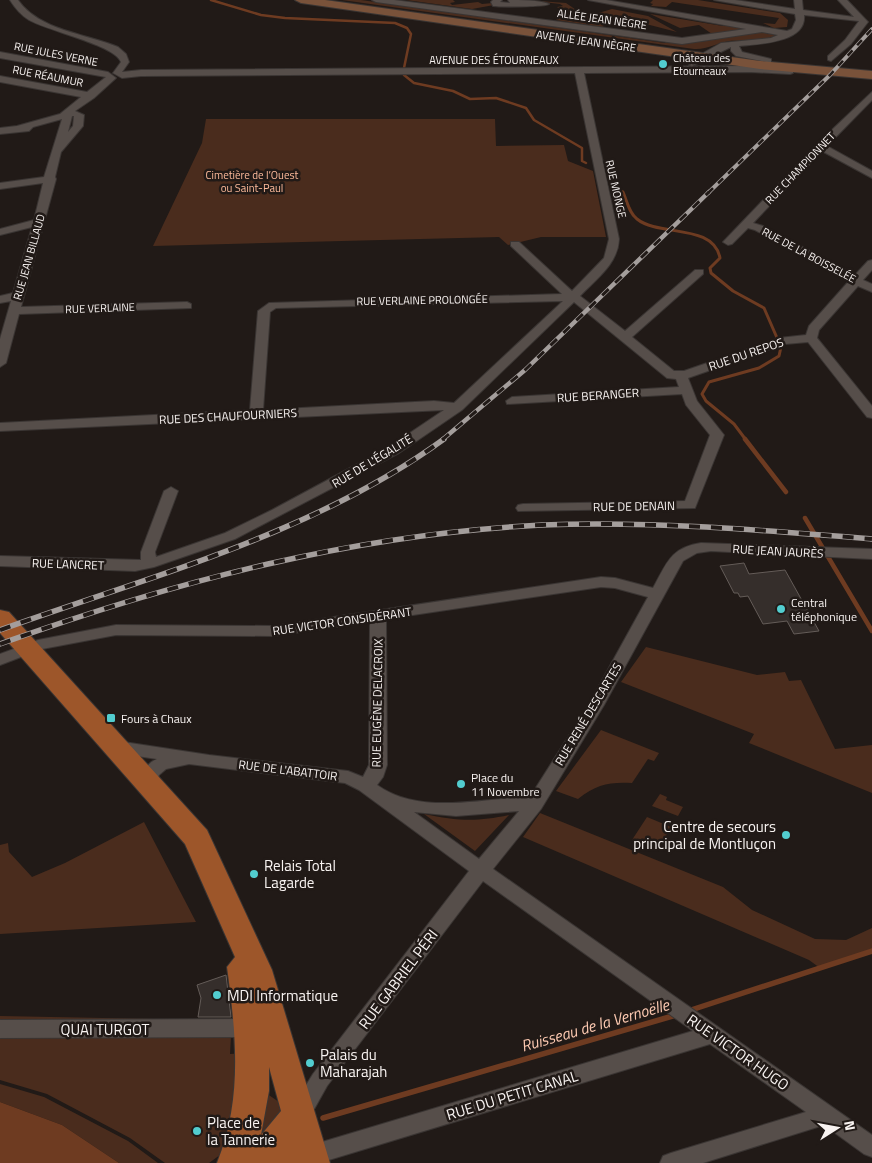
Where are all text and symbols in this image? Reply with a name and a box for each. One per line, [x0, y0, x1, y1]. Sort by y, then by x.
street label: ALLÉE JEAN NÈGRE [556, 5, 648, 33]
street label: AVENUE JEAN NÈGRE [535, 26, 637, 56]
street label: RUE JULES VERNE [13, 38, 99, 70]
place label: Château des Etourneaux [673, 50, 730, 79]
street label: AVENUE DES ÉTOURNEAUX [429, 52, 559, 68]
marker: Château des Etourneaux [657, 58, 669, 70]
street label: RUE RÉAUMUR [11, 61, 85, 91]
street label: RUE CHAMPIONNET [761, 128, 839, 208]
street label: RUE MONGE [602, 158, 630, 220]
park label: Cimetière de l’Ouest ou Saint-Paul [206, 167, 299, 196]
street label: RUE JEAN BILLAUD [9, 212, 49, 302]
street label: RUE DE LA BOISSELÉE [759, 223, 859, 287]
street label: RUE VERLAINE PROLONGÉE [356, 291, 488, 309]
street label: RUE VERLAINE [65, 299, 135, 317]
street label: RUE DU REPOS [706, 332, 786, 376]
street label: RUE BERANGER [556, 383, 640, 407]
street label: RUE DES CHAUFOURNIERS [159, 403, 297, 429]
street label: RUE DE L'ÉGALITÉ [328, 429, 416, 493]
street label: RUE DE DENAIN [593, 496, 675, 516]
street label: RUE JEAN JAURÈS [732, 539, 824, 563]
street label: RUE LANCRET [32, 553, 105, 575]
place label: Central téléphonique [791, 593, 857, 626]
street label: RUE VICTOR CONSIDÉRANT [271, 602, 413, 640]
marker: Central téléphonique [775, 603, 787, 615]
street label: RUE EUGÈNE DELACROIX [366, 638, 388, 768]
street label: RUE RENÉ DESCARTES [550, 659, 626, 769]
place label: Fours à Chaux [121, 709, 192, 728]
marker: Fours à Chaux [105, 712, 117, 724]
street label: RUE DE L'ABATTOIR [237, 754, 339, 786]
place label: Place du 11 Novembre [471, 768, 540, 801]
marker: Place du 11 Novembre [455, 778, 467, 790]
place label: Centre de secours principal de Montluçon [633, 815, 776, 855]
marker: Centre de secours principal de Montluçon [780, 829, 792, 841]
place label: Relais Total Lagarde [264, 854, 336, 894]
marker: Relais Total Lagarde [248, 868, 260, 880]
street label: RUE GABRIEL PÉRI [353, 924, 443, 1034]
place label: MDI Informatique [227, 984, 338, 1007]
marker: MDI Informatique [211, 989, 223, 1001]
water label: Ruisseau de la Vernoëlle [518, 992, 673, 1058]
street label: RUE VICTOR HUGO [682, 1008, 794, 1096]
street label: QUAI TURGOT [61, 1018, 150, 1041]
place label: Palais du Maharajah [320, 1043, 387, 1083]
marker: Palais du Maharajah [304, 1057, 316, 1069]
street label: RUE DU PETIT CANAL [443, 1064, 581, 1126]
north arrow [812, 1103, 862, 1153]
place label: Place de la Tannerie [207, 1111, 275, 1151]
text: N [839, 1119, 861, 1132]
marker: Place de la Tannerie [191, 1125, 203, 1137]

